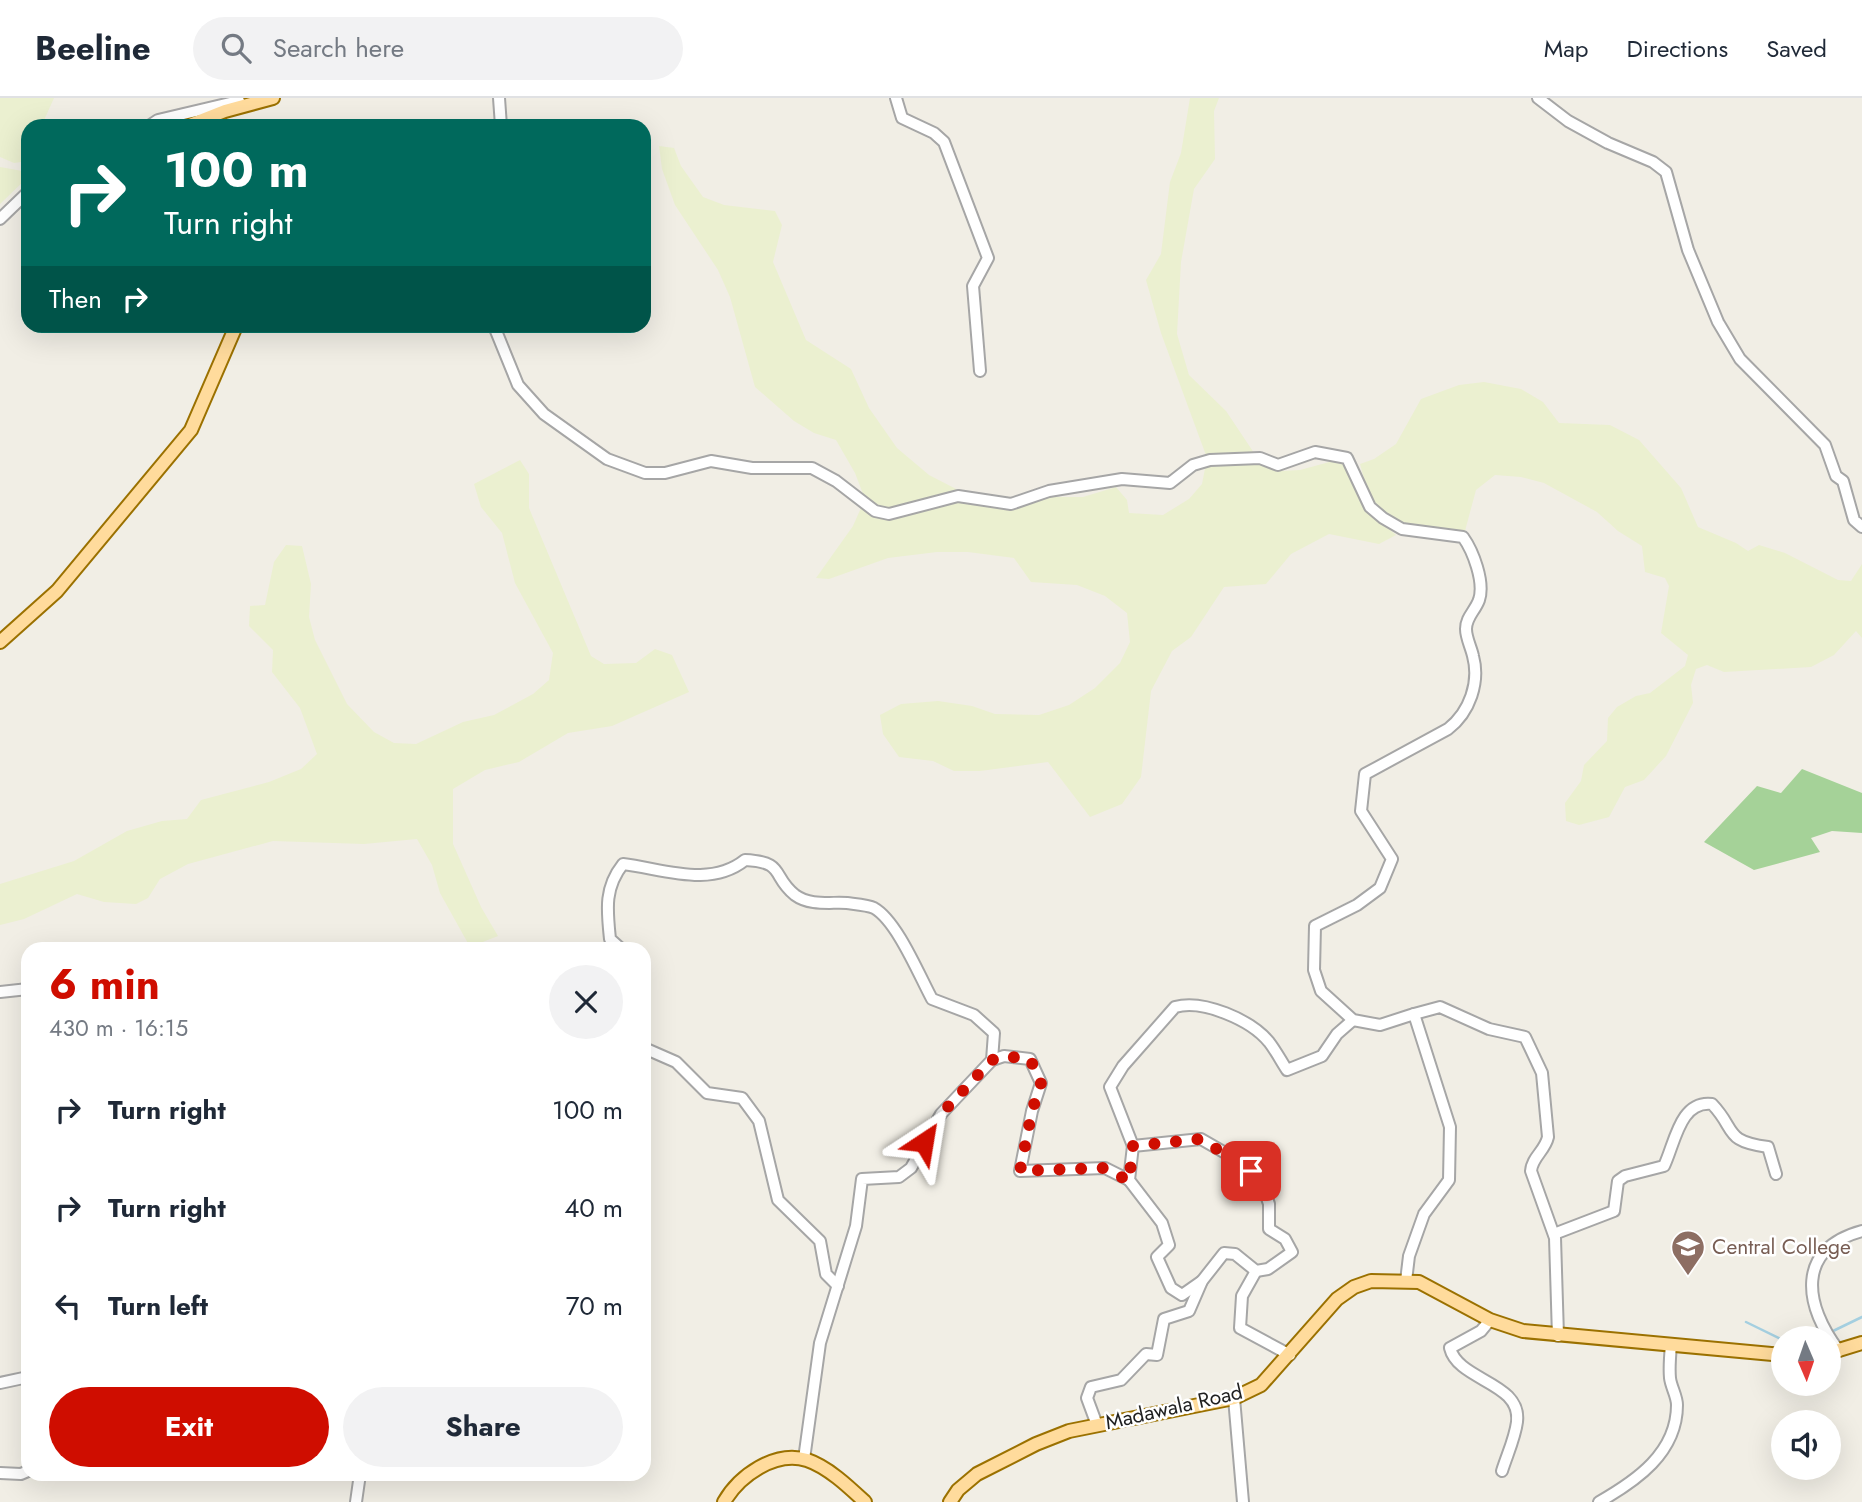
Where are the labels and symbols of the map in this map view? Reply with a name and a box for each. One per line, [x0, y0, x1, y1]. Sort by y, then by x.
position arrow [887, 1105, 961, 1179]
pin [1221, 1141, 1281, 1201]
school or university icon: Central College [1669, 1228, 1707, 1277]
place label: Central College [1712, 1232, 1851, 1262]
north arrow [1771, 1326, 1841, 1396]
street label: Madawala Road [1102, 1377, 1246, 1437]

